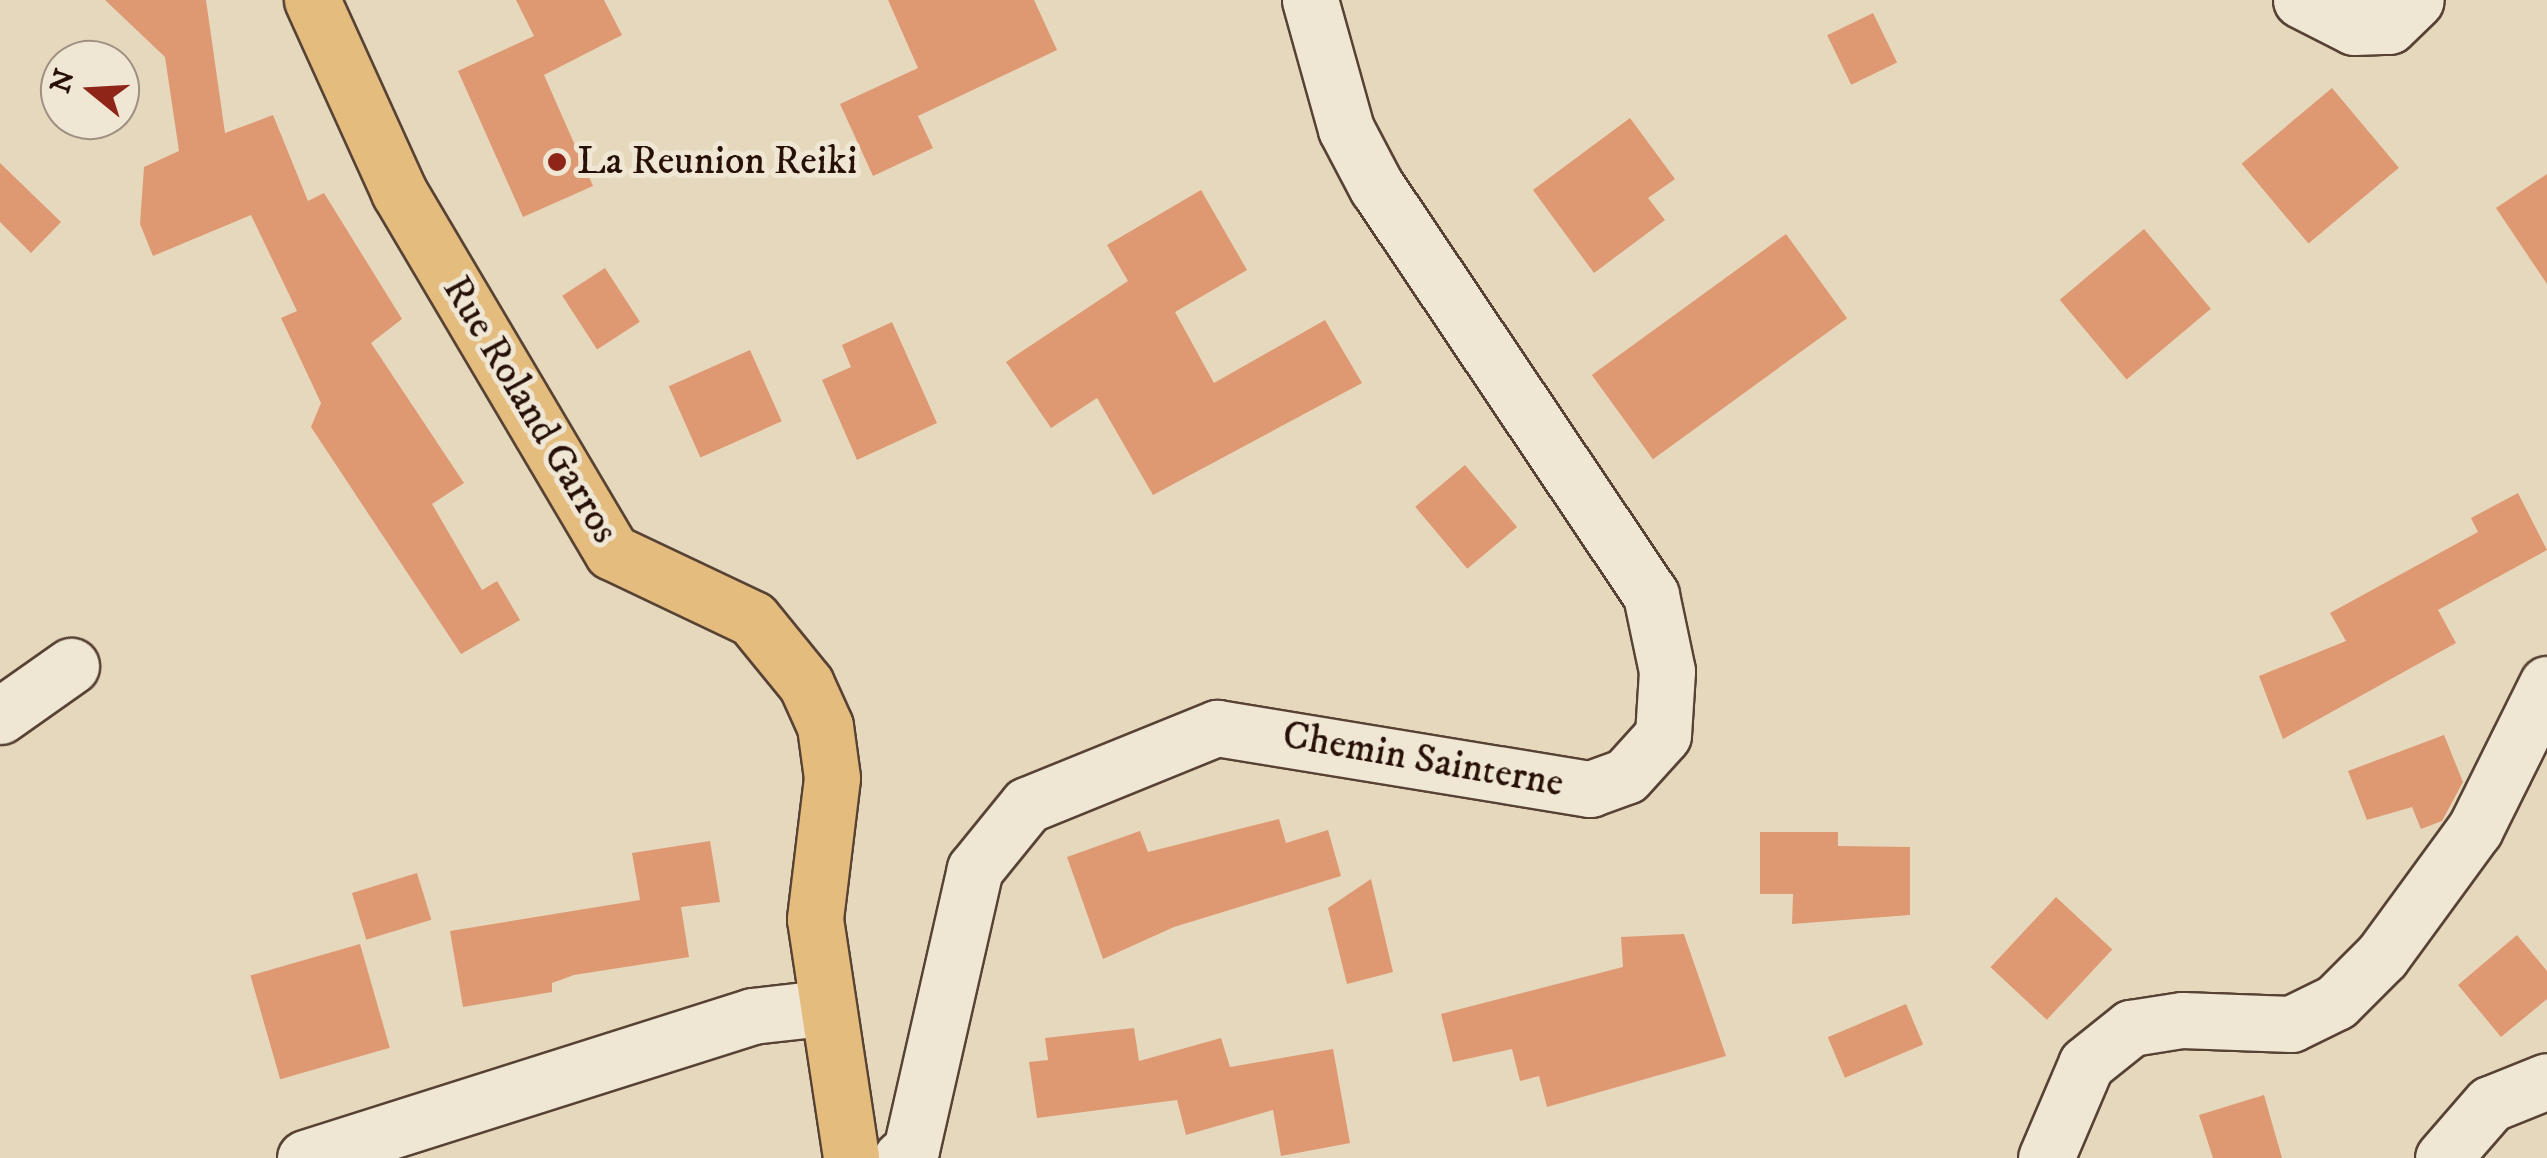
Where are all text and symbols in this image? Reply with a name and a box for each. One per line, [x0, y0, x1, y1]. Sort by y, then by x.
north arrow [40, 40, 140, 140]
text: N [43, 65, 83, 98]
place label: La Reunion Reiki [577, 138, 857, 186]
marker: La Reunion Reiki [546, 151, 568, 173]
street label: Rue Roland Garros [431, 268, 629, 552]
street label: Chemin Sainterne [1279, 712, 1567, 808]

